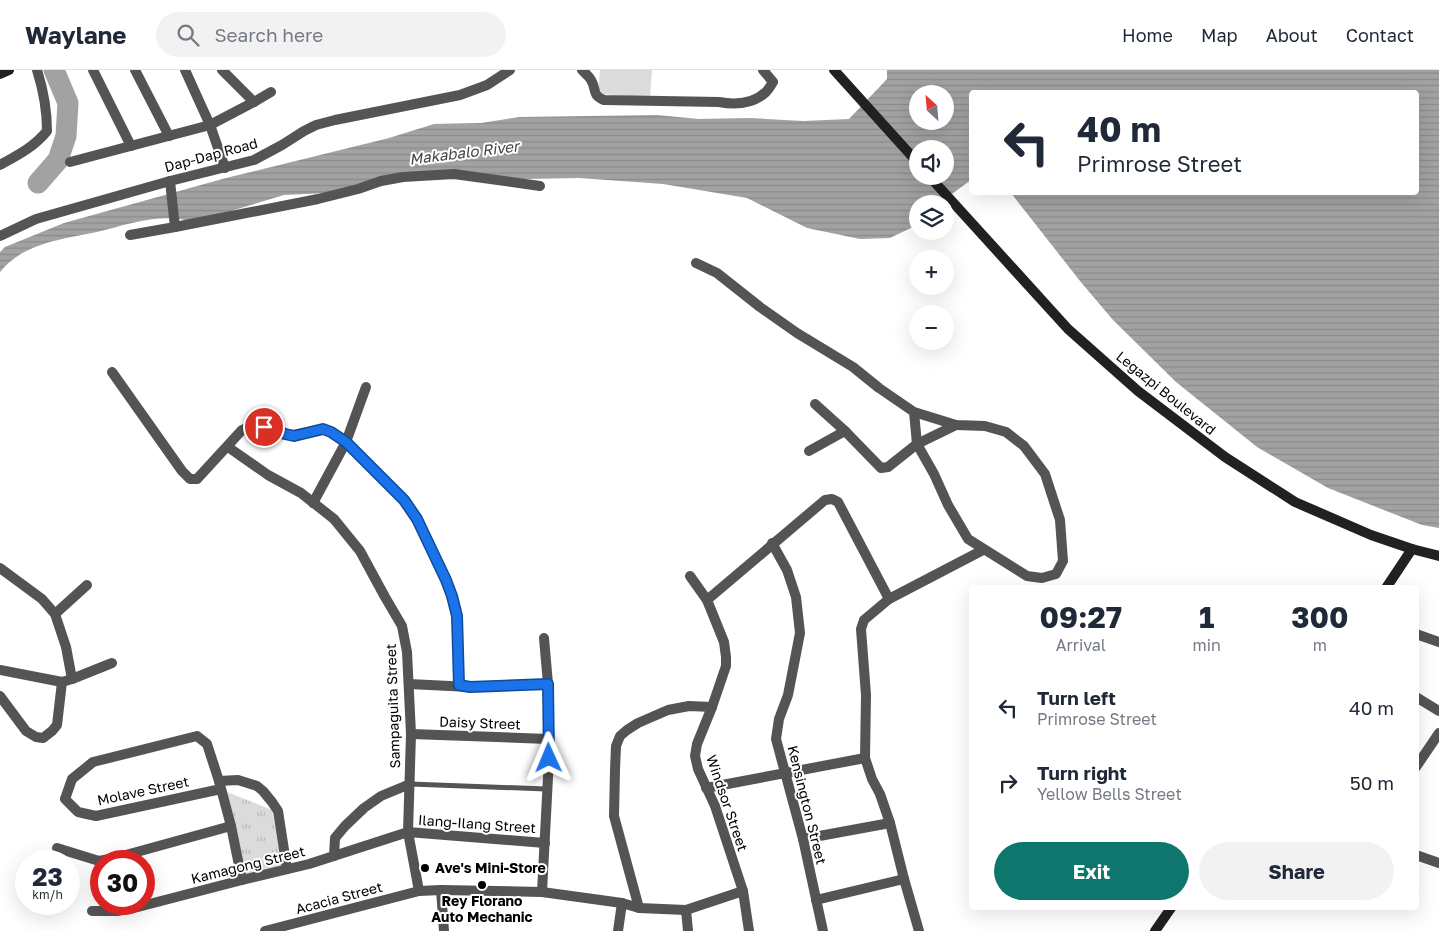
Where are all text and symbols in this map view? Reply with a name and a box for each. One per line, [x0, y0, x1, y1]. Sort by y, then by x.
search box [156, 12, 506, 57]
text: Waylane [25, 20, 126, 49]
icon: search [174, 21, 202, 49]
text: Search here [214, 23, 323, 46]
text: Home [1122, 24, 1173, 46]
text: Map [1201, 24, 1238, 46]
text: About [1266, 24, 1318, 46]
text: Contact [1346, 24, 1414, 46]
north arrow [909, 85, 954, 130]
map controls [909, 85, 954, 350]
text: 40 m [1077, 108, 1161, 150]
icon: left [994, 110, 1059, 175]
street label: Dap-Dap Road [162, 134, 259, 175]
water label: Makabalo River [408, 136, 522, 168]
button: sound [909, 140, 954, 185]
text: Primrose Street [1077, 150, 1242, 177]
button: layers [909, 195, 954, 240]
button: + [909, 250, 954, 295]
button: − [909, 305, 954, 350]
street label: Legazpi Boulevard [1113, 347, 1220, 438]
pin [243, 406, 285, 448]
icon: arrive [250, 413, 278, 441]
text: 09:27 [1039, 599, 1122, 635]
text: 1 [1199, 599, 1214, 635]
text: 300 [1291, 599, 1349, 635]
text: Arrival [1056, 635, 1106, 655]
text: min [1193, 635, 1221, 655]
text: m [1313, 635, 1327, 655]
street label: Sampaguita Street [382, 643, 403, 769]
text: Turn left [1037, 686, 1116, 709]
icon: left [994, 694, 1022, 722]
text: 40 m [1349, 696, 1394, 719]
text: Primrose Street [1037, 709, 1157, 729]
street label: Daisy Street [439, 713, 521, 732]
position arrow [522, 731, 574, 783]
street label: Kensington Street [784, 744, 830, 866]
street label: Windsor Street [703, 752, 752, 853]
text: Turn right [1037, 761, 1127, 784]
icon: right [994, 769, 1022, 797]
text: 50 m [1350, 771, 1394, 794]
street label: Molave Street [96, 773, 190, 809]
text: Yellow Bells Street [1037, 784, 1182, 804]
street label: Ilang-Ilang Street [417, 811, 537, 836]
street label: Kamagong Street [189, 842, 307, 887]
button: Exit [994, 842, 1189, 900]
button: Share [1199, 842, 1394, 900]
speed limit sign: 30 [90, 850, 155, 915]
place label: Ave's Mini-Store [435, 859, 546, 876]
text: 23 [32, 861, 63, 892]
marker: Ave's Mini-Store [419, 862, 431, 874]
street label: Acacia Street [294, 878, 384, 917]
marker: Rey Florano Auto Mechanic [476, 879, 488, 891]
text: km/h [32, 887, 63, 902]
place label: Rey Florano Auto Mechanic [431, 892, 533, 925]

